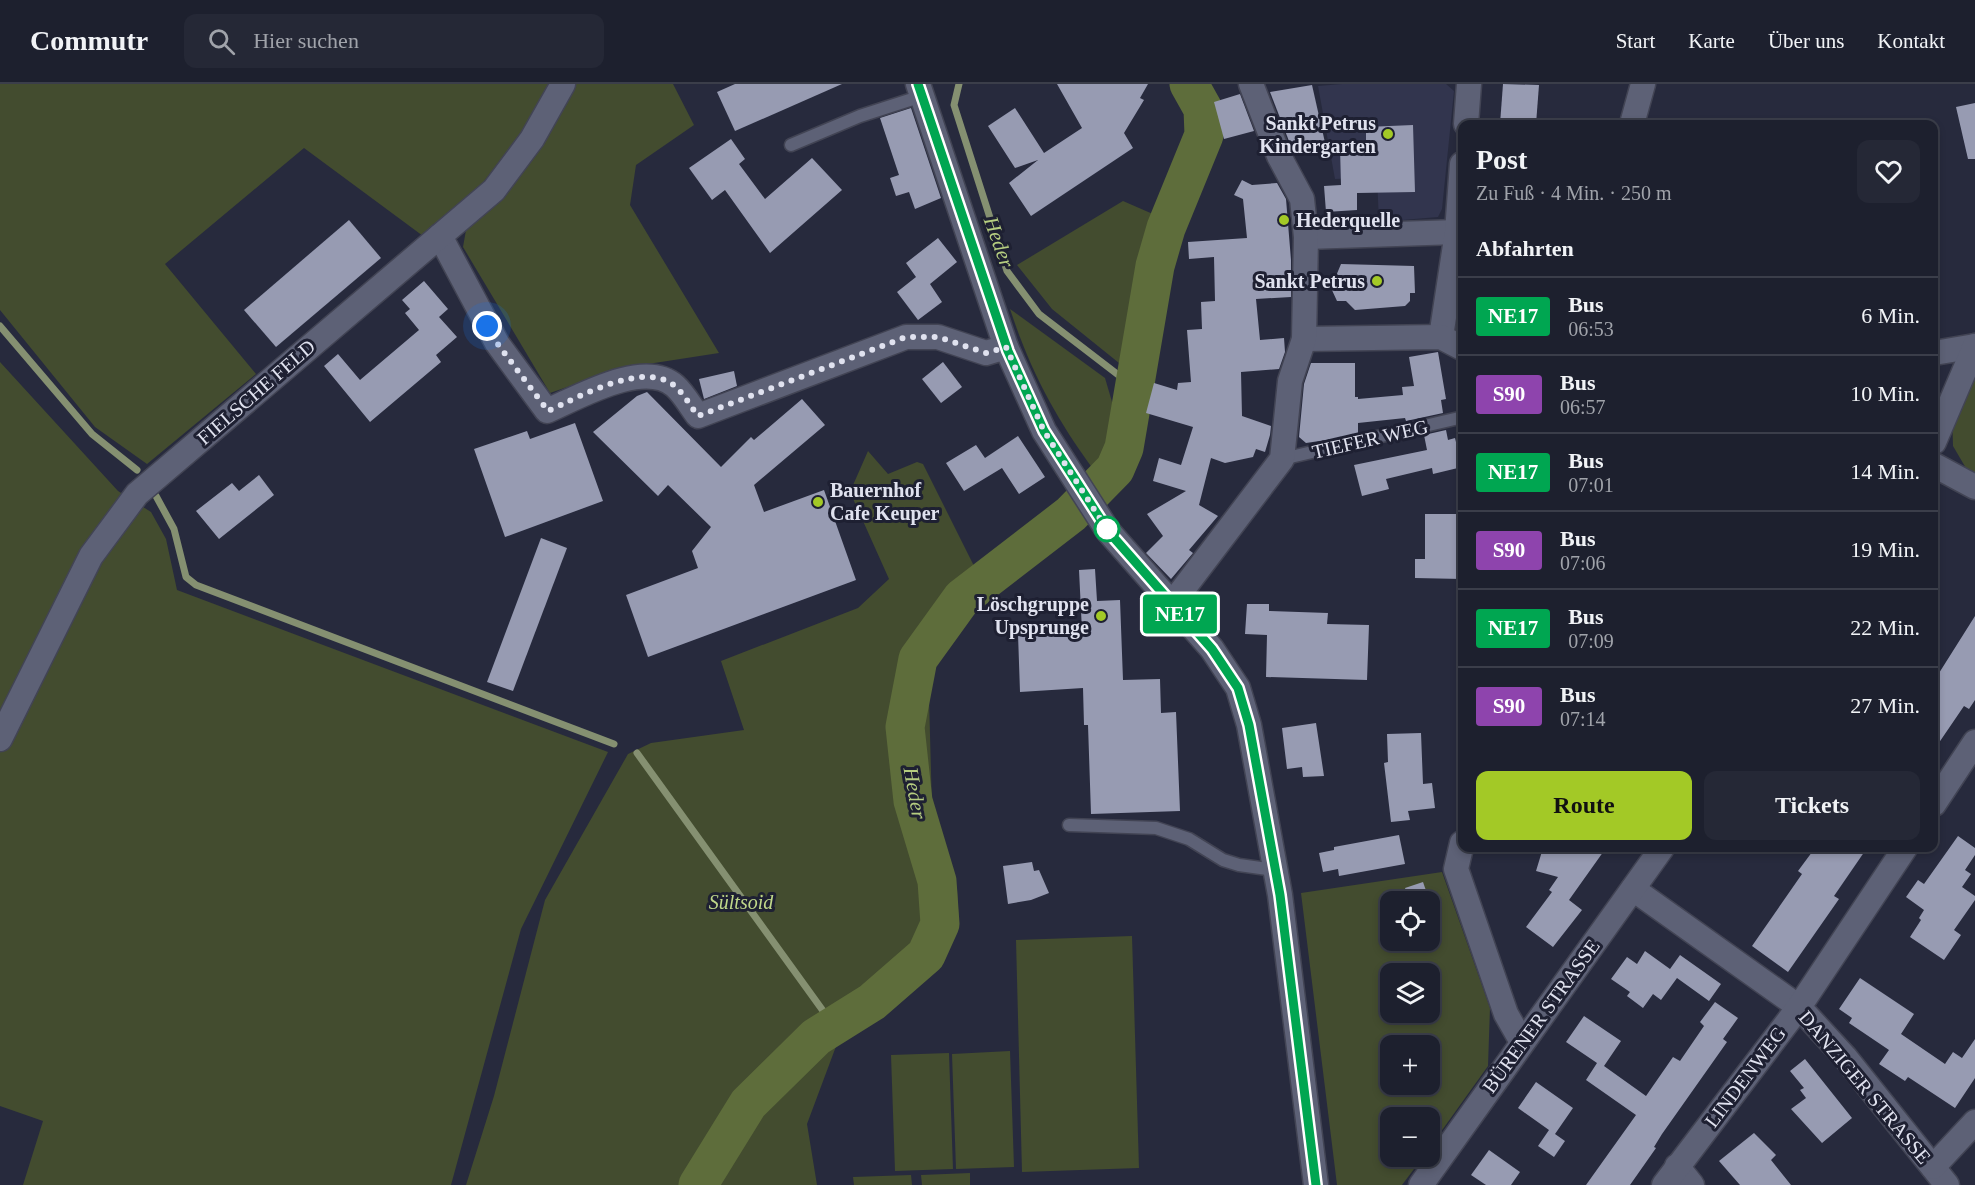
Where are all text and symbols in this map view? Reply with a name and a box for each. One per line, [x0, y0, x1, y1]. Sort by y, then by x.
search box [184, 14, 604, 68]
text: Commutr [30, 25, 148, 56]
icon: search [205, 25, 238, 58]
text: Hier suchen [253, 28, 359, 53]
text: Start [1616, 29, 1655, 53]
text: Karte [1688, 29, 1735, 53]
text: Über uns [1768, 29, 1844, 53]
text: Kontakt [1877, 29, 1945, 53]
place label: Sankt Petrus Kindergarten [1259, 112, 1376, 158]
marker: Sankt Petrus Kindergarten [1381, 127, 1395, 141]
button: heart [1857, 140, 1920, 203]
text: Post [1476, 144, 1527, 175]
text: Zu Fuß · 4 Min. · 250 m [1476, 182, 1672, 204]
place label: Hederquelle [1296, 209, 1400, 232]
water label: Heder [978, 212, 1020, 272]
marker: Hederquelle [1277, 213, 1291, 227]
text: Abfahrten [1476, 236, 1574, 261]
place label: Sankt Petrus [1254, 270, 1365, 292]
marker: Sankt Petrus [1370, 274, 1384, 288]
text: Bus [1568, 292, 1604, 317]
text: 6 Min. [1861, 303, 1920, 328]
text: NE17 [1488, 304, 1538, 328]
your location [472, 311, 502, 341]
text: 06:53 [1568, 318, 1614, 340]
street label: FIELSCHE FELD [193, 335, 319, 449]
text: Bus [1560, 370, 1595, 395]
text: 10 Min. [1850, 381, 1920, 406]
text: S90 [1493, 382, 1525, 406]
text: 06:57 [1560, 396, 1606, 418]
street label: TIEFER WEG [1310, 415, 1430, 463]
text: Bus [1568, 448, 1604, 473]
text: 14 Min. [1850, 459, 1920, 484]
text: NE17 [1488, 460, 1538, 484]
text: 07:01 [1568, 474, 1614, 496]
place label: Bauernhof Cafe Keuper [830, 479, 940, 525]
marker: Bauernhof Cafe Keuper [811, 495, 825, 509]
unlabelled marker [1094, 516, 1120, 542]
text: Bus [1560, 526, 1595, 551]
text: 19 Min. [1850, 537, 1920, 562]
text: S90 [1493, 538, 1525, 562]
text: 07:06 [1560, 552, 1606, 574]
place label: Löschgruppe Upsprunge [977, 593, 1089, 639]
line badge: NE17 [1138, 594, 1222, 634]
text: NE17 [1155, 602, 1205, 626]
text: Bus [1568, 604, 1604, 629]
marker: Löschgruppe Upsprunge [1094, 609, 1108, 623]
text: 22 Min. [1850, 615, 1920, 640]
text: NE17 [1488, 616, 1538, 640]
text: 07:09 [1568, 630, 1614, 652]
text: Bus [1560, 682, 1595, 707]
text: 27 Min. [1850, 693, 1920, 718]
text: S90 [1493, 694, 1525, 718]
text: 07:14 [1560, 708, 1606, 730]
water label: Heder [898, 764, 932, 822]
button: Route [1476, 771, 1692, 840]
button: Tickets [1704, 771, 1920, 840]
park label: Sültsoid [709, 891, 774, 913]
map controls [1380, 891, 1440, 1167]
button: locate [1380, 891, 1440, 951]
street label: BÜRENER STRASSE [1478, 935, 1604, 1097]
button: layers [1380, 963, 1440, 1023]
street label: DANZIGER STRASSE [1795, 1006, 1935, 1168]
street label: LINDENWEG [1700, 1022, 1790, 1132]
button: + [1380, 1035, 1440, 1095]
button: − [1380, 1107, 1440, 1167]

